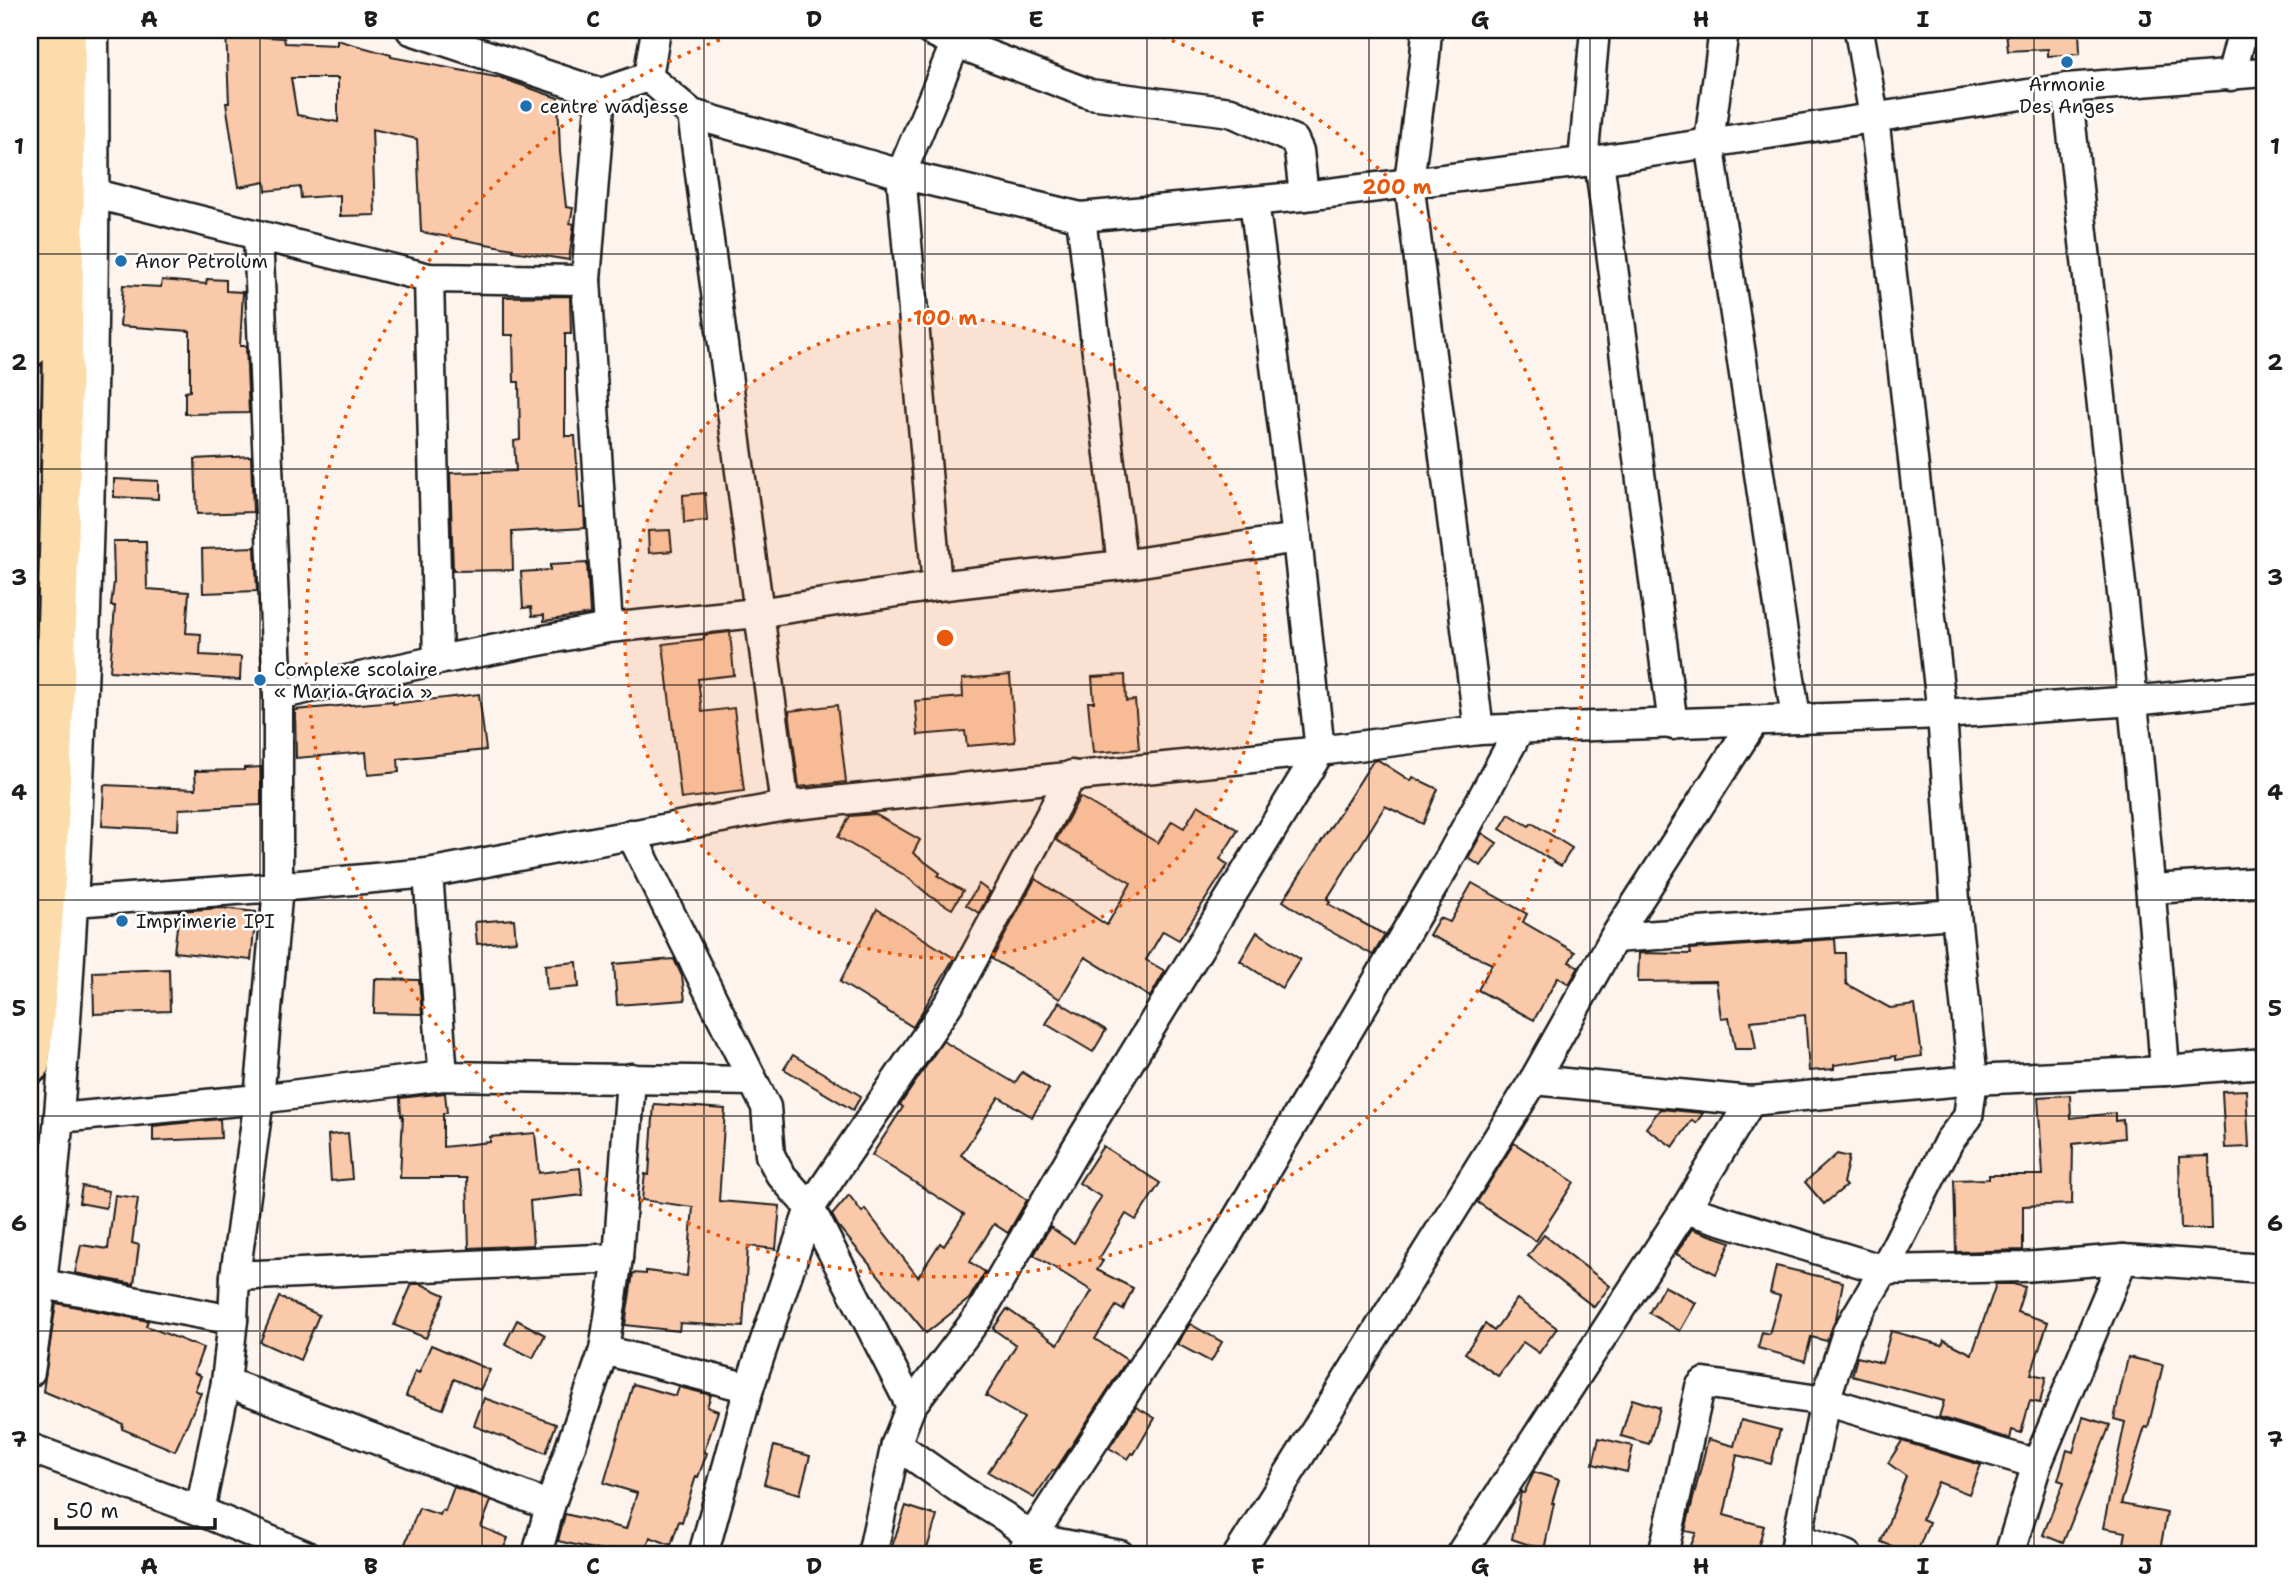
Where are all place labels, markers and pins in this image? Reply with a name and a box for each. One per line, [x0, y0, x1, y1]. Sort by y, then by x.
marker: Armonie Des Anges [2059, 54, 2075, 70]
place label: Armonie Des Anges [2019, 72, 2115, 119]
place label: centre wadjesse [540, 94, 689, 119]
marker: centre wadjesse [518, 98, 534, 114]
place label: Anor Petrolum [135, 249, 268, 274]
marker: Anor Petrolum [113, 253, 129, 269]
centre of rings [933, 626, 957, 650]
place label: Complexe scolaire « Maria Gracia » [274, 657, 438, 704]
marker: Complexe scolaire « Maria Gracia » [252, 672, 268, 688]
place label: Imprimerie IPI [136, 909, 275, 934]
marker: Imprimerie IPI [114, 913, 130, 929]

